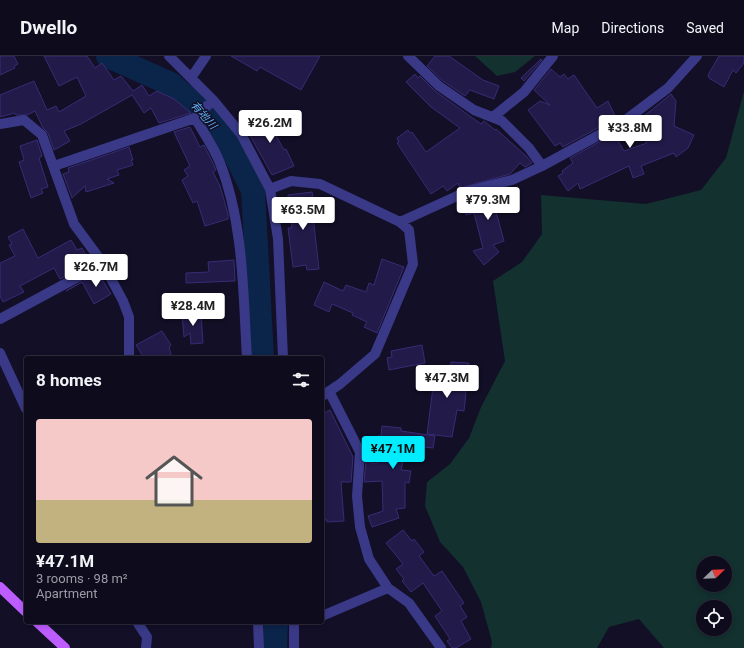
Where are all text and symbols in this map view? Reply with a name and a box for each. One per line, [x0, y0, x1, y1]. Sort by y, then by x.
text: Dwello [20, 16, 77, 39]
text: Map [552, 20, 579, 36]
text: Directions [601, 20, 664, 36]
text: Saved [686, 20, 724, 36]
water label: 有地川 [188, 99, 220, 133]
pin: ¥26.2M [237, 110, 303, 144]
text: ¥26.2M [248, 115, 292, 130]
pin: ¥33.8M [597, 115, 663, 149]
text: ¥33.8M [608, 120, 652, 135]
pin: ¥79.3M [455, 187, 521, 221]
text: ¥79.3M [466, 192, 510, 207]
pin: ¥63.5M [270, 197, 336, 231]
text: ¥63.5M [281, 202, 325, 217]
pin: ¥26.7M [63, 254, 129, 288]
text: ¥26.7M [74, 259, 118, 274]
pin: ¥28.4M [160, 293, 226, 327]
text: ¥28.4M [171, 298, 215, 313]
pin: ¥47.3M [414, 365, 480, 399]
icon: filters [290, 369, 312, 391]
text: 8 homes [36, 370, 102, 390]
text: ¥47.3M [425, 370, 469, 385]
pin: ¥47.1M [360, 436, 426, 470]
text: ¥47.1M [371, 441, 415, 456]
icon: home [138, 445, 210, 517]
text: ¥47.1M [36, 551, 94, 571]
north arrow [696, 556, 732, 592]
map controls [696, 556, 732, 636]
text: 3 rooms · 98 m² [36, 571, 128, 586]
text: Apartment [36, 586, 98, 601]
button: locate [696, 600, 732, 636]

